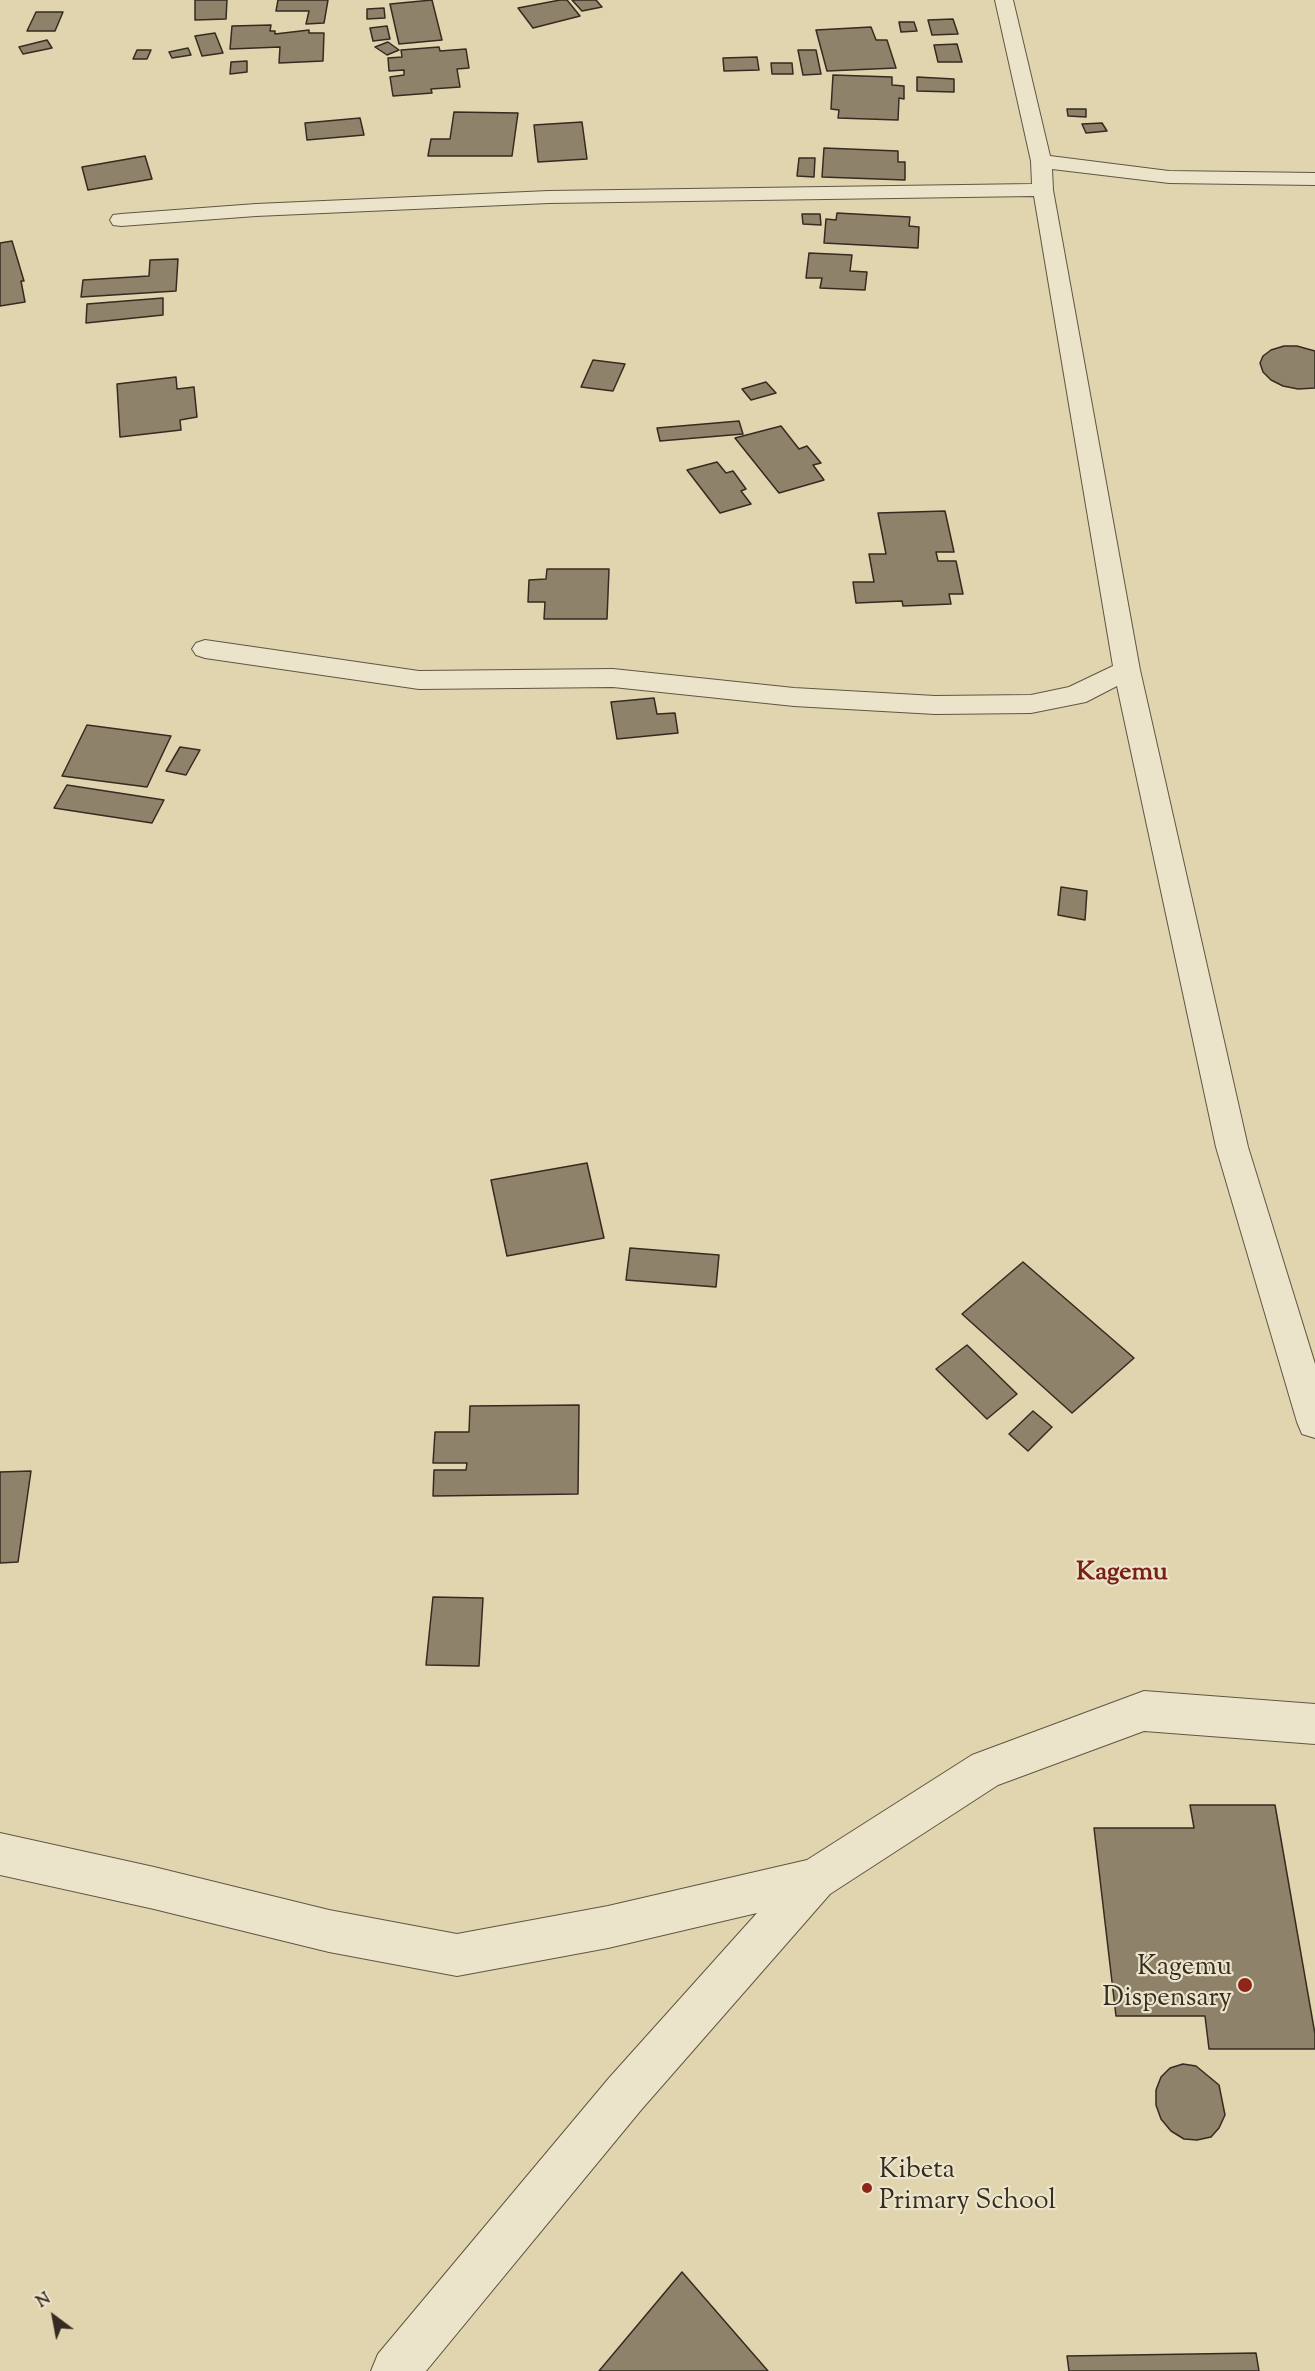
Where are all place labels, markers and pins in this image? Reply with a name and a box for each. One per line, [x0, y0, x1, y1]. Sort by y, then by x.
place label: Kagemu Dispensary [1103, 1953, 1232, 2016]
marker: Kagemu Dispensary [1236, 1976, 1254, 1994]
place label: Kibeta Primary School [879, 2156, 1056, 2219]
marker: Kibeta Primary School [860, 2181, 874, 2195]

